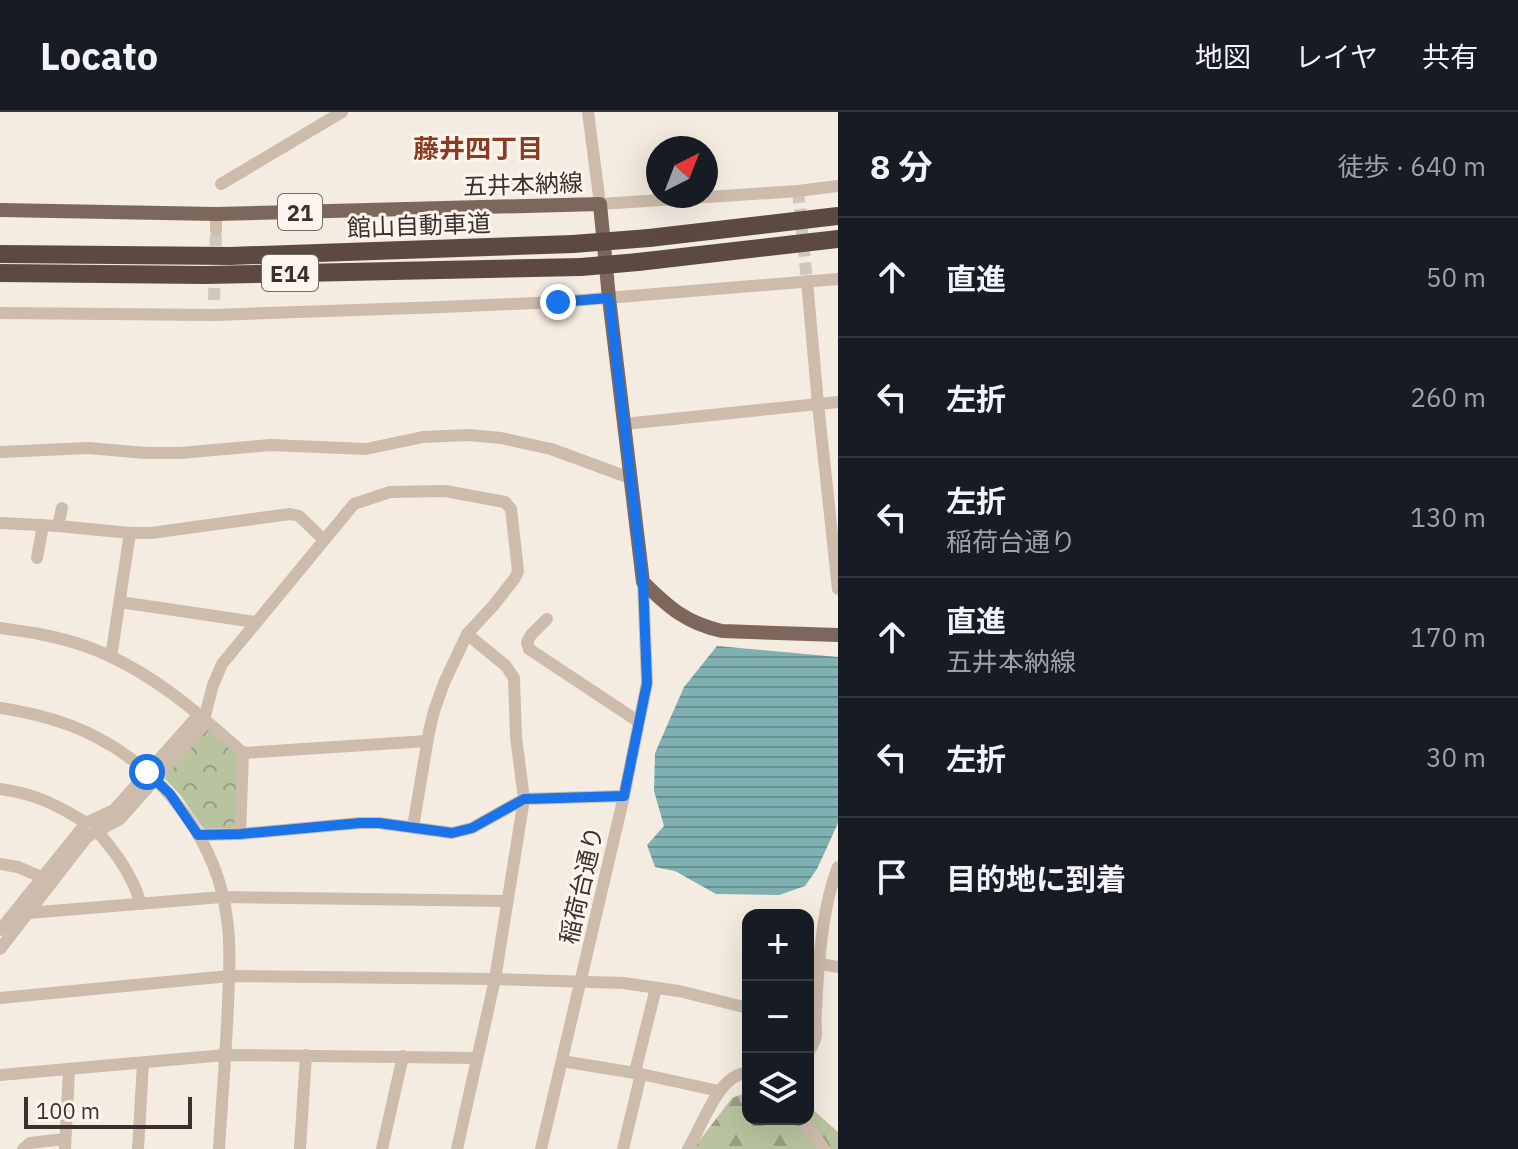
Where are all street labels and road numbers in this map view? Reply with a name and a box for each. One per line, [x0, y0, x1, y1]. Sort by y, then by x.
street label: 五井本納線 [462, 166, 584, 202]
road number: 21 [278, 194, 322, 230]
street label: 館山自動車道 [346, 206, 492, 244]
road number: E14 [262, 255, 318, 291]
street label: 稲荷台通り [552, 823, 610, 947]

